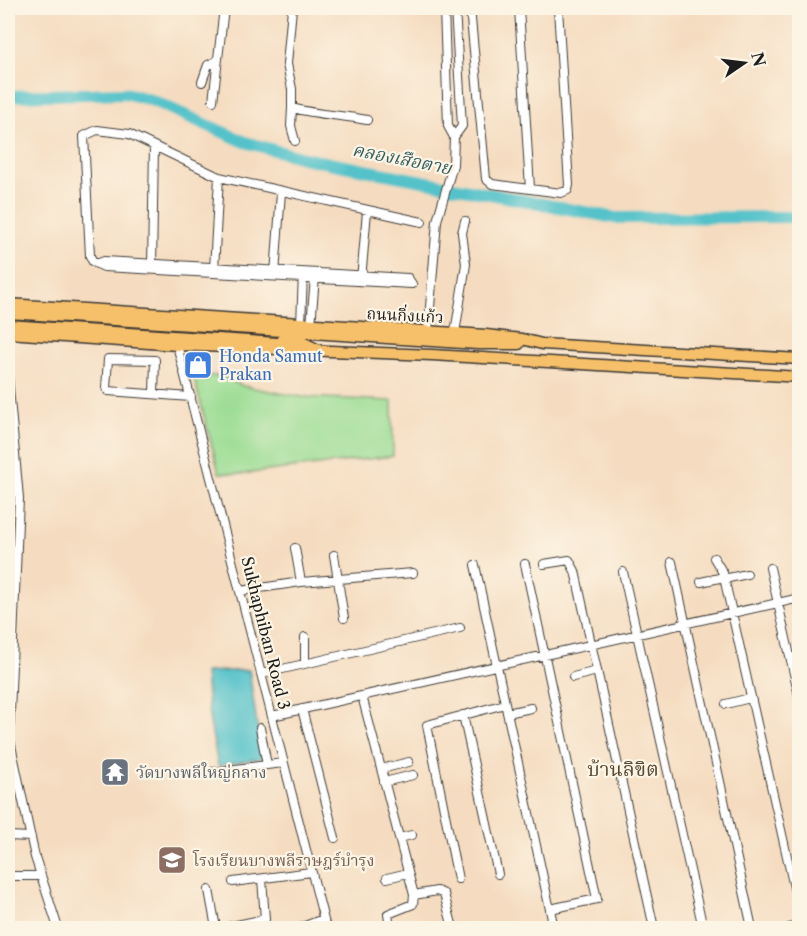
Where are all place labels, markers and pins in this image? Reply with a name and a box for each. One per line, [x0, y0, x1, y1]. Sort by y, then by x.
place label: Honda Samut Prakan [219, 346, 323, 384]
shop icon: Honda Samut Prakan [182, 349, 214, 381]
temple icon: วัดบางพลีใหญ่กลาง [99, 756, 131, 788]
place label: วัดบางพลีใหญ่กลาง [136, 762, 266, 782]
school or university icon: โรงเรียนบางพลีราษฎร์บำรุง [156, 844, 188, 876]
place label: โรงเรียนบางพลีราษฎร์บำรุง [192, 850, 374, 872]

